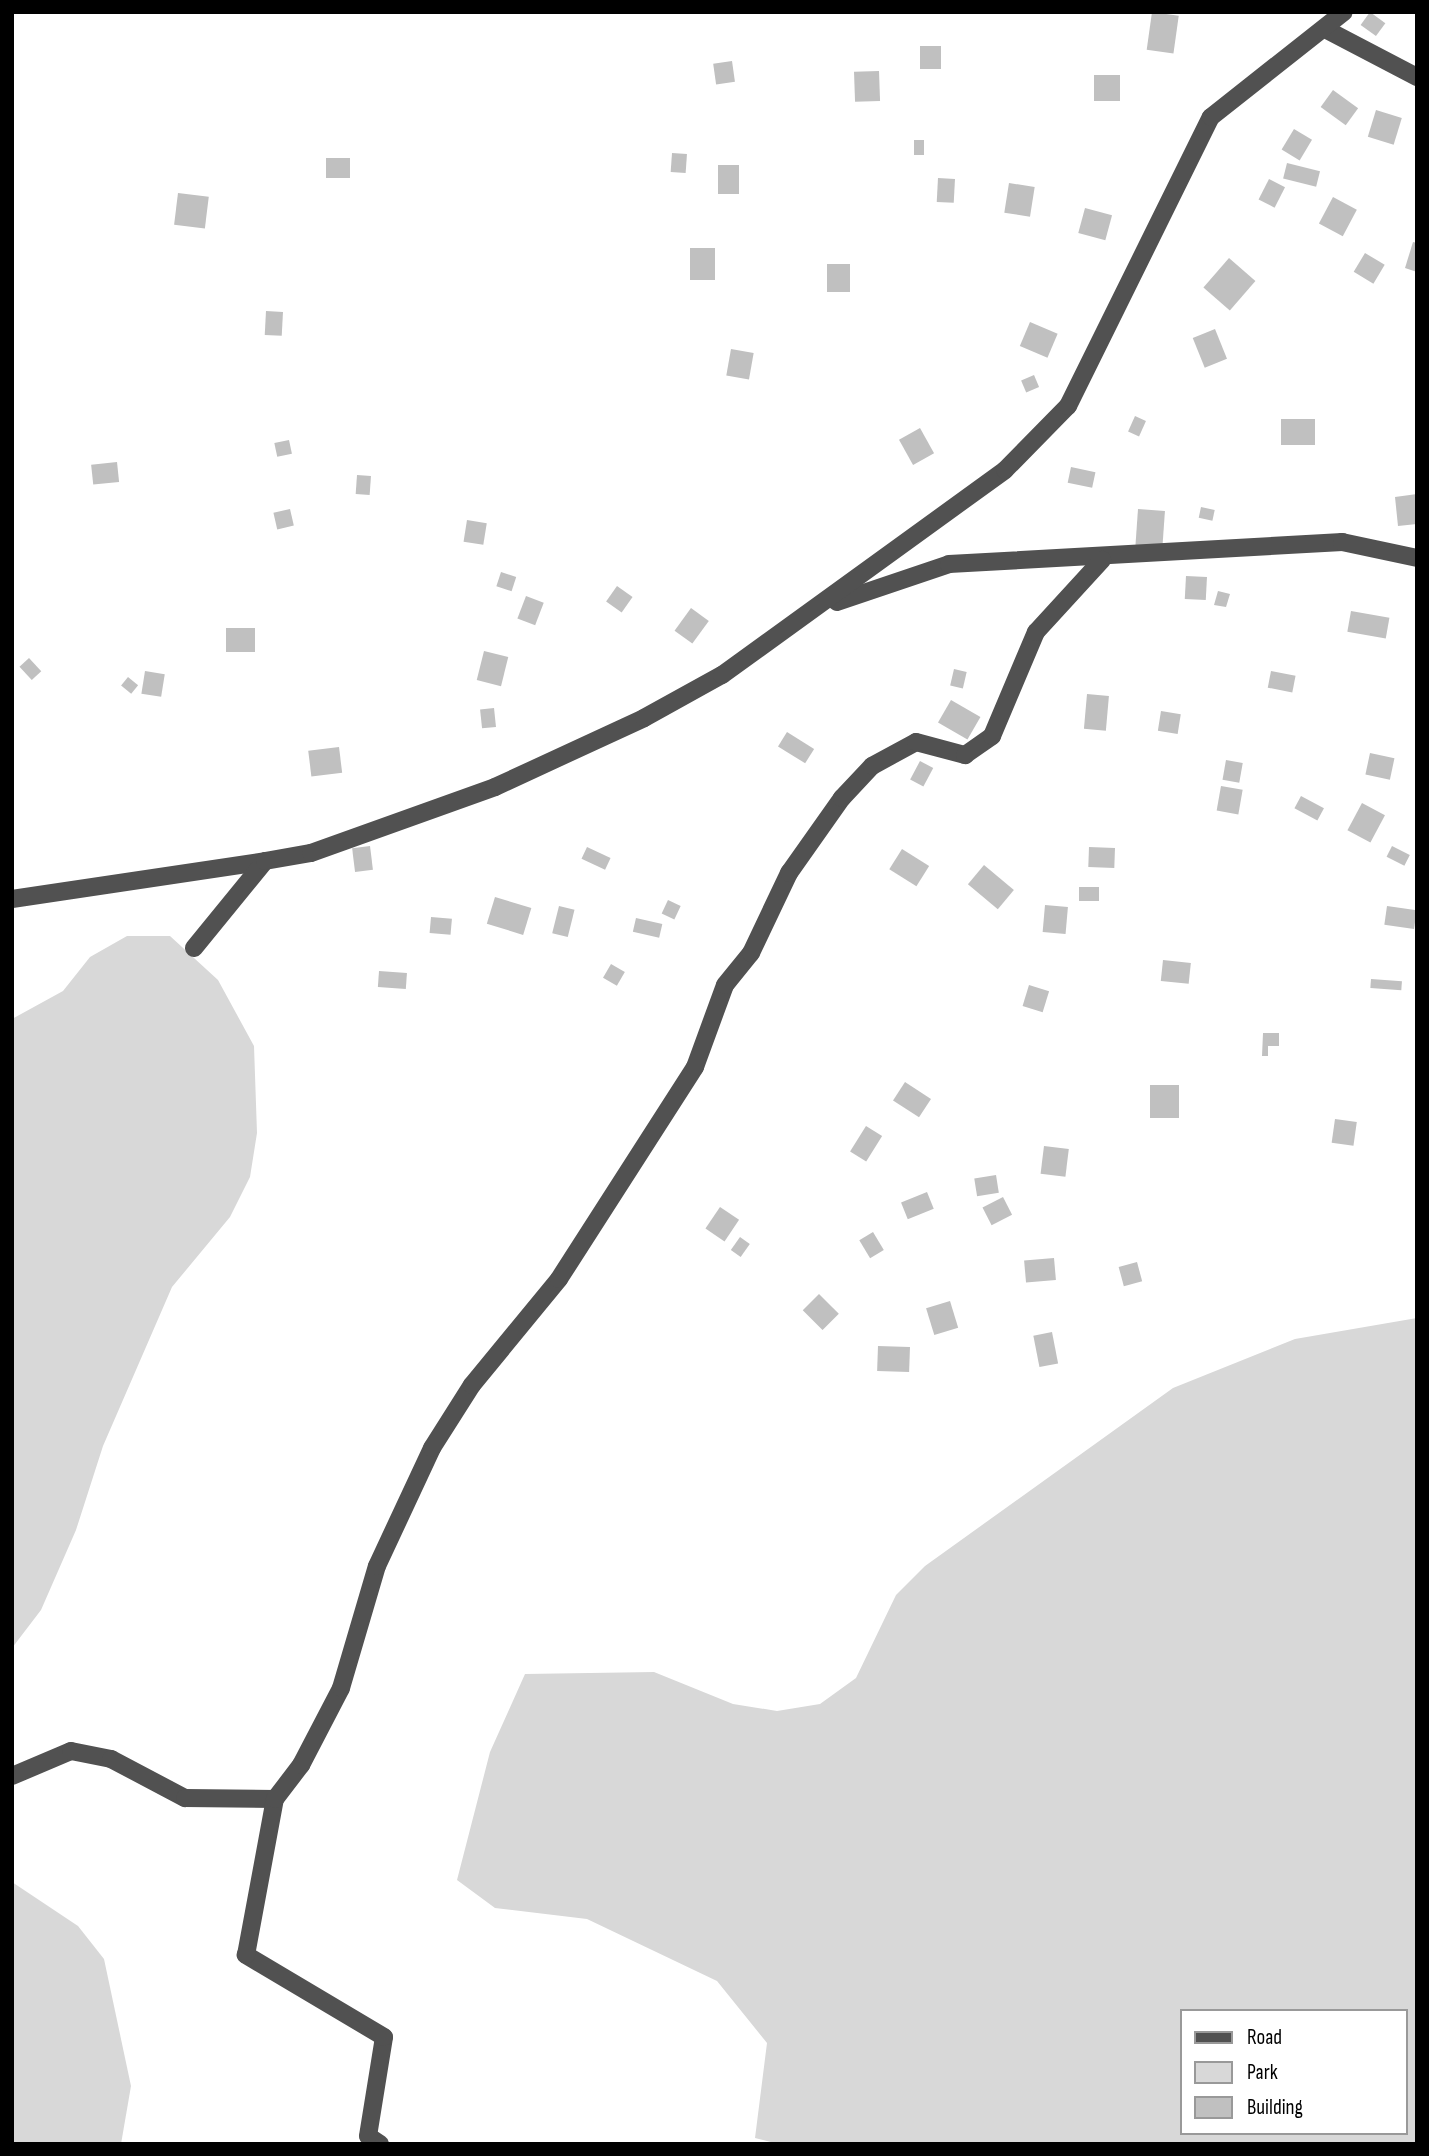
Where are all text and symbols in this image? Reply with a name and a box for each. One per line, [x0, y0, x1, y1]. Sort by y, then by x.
legend [1180, 2009, 1408, 2135]
text: Road [1247, 2025, 1282, 2050]
text: Park [1247, 2060, 1278, 2085]
text: Building [1247, 2095, 1303, 2120]

